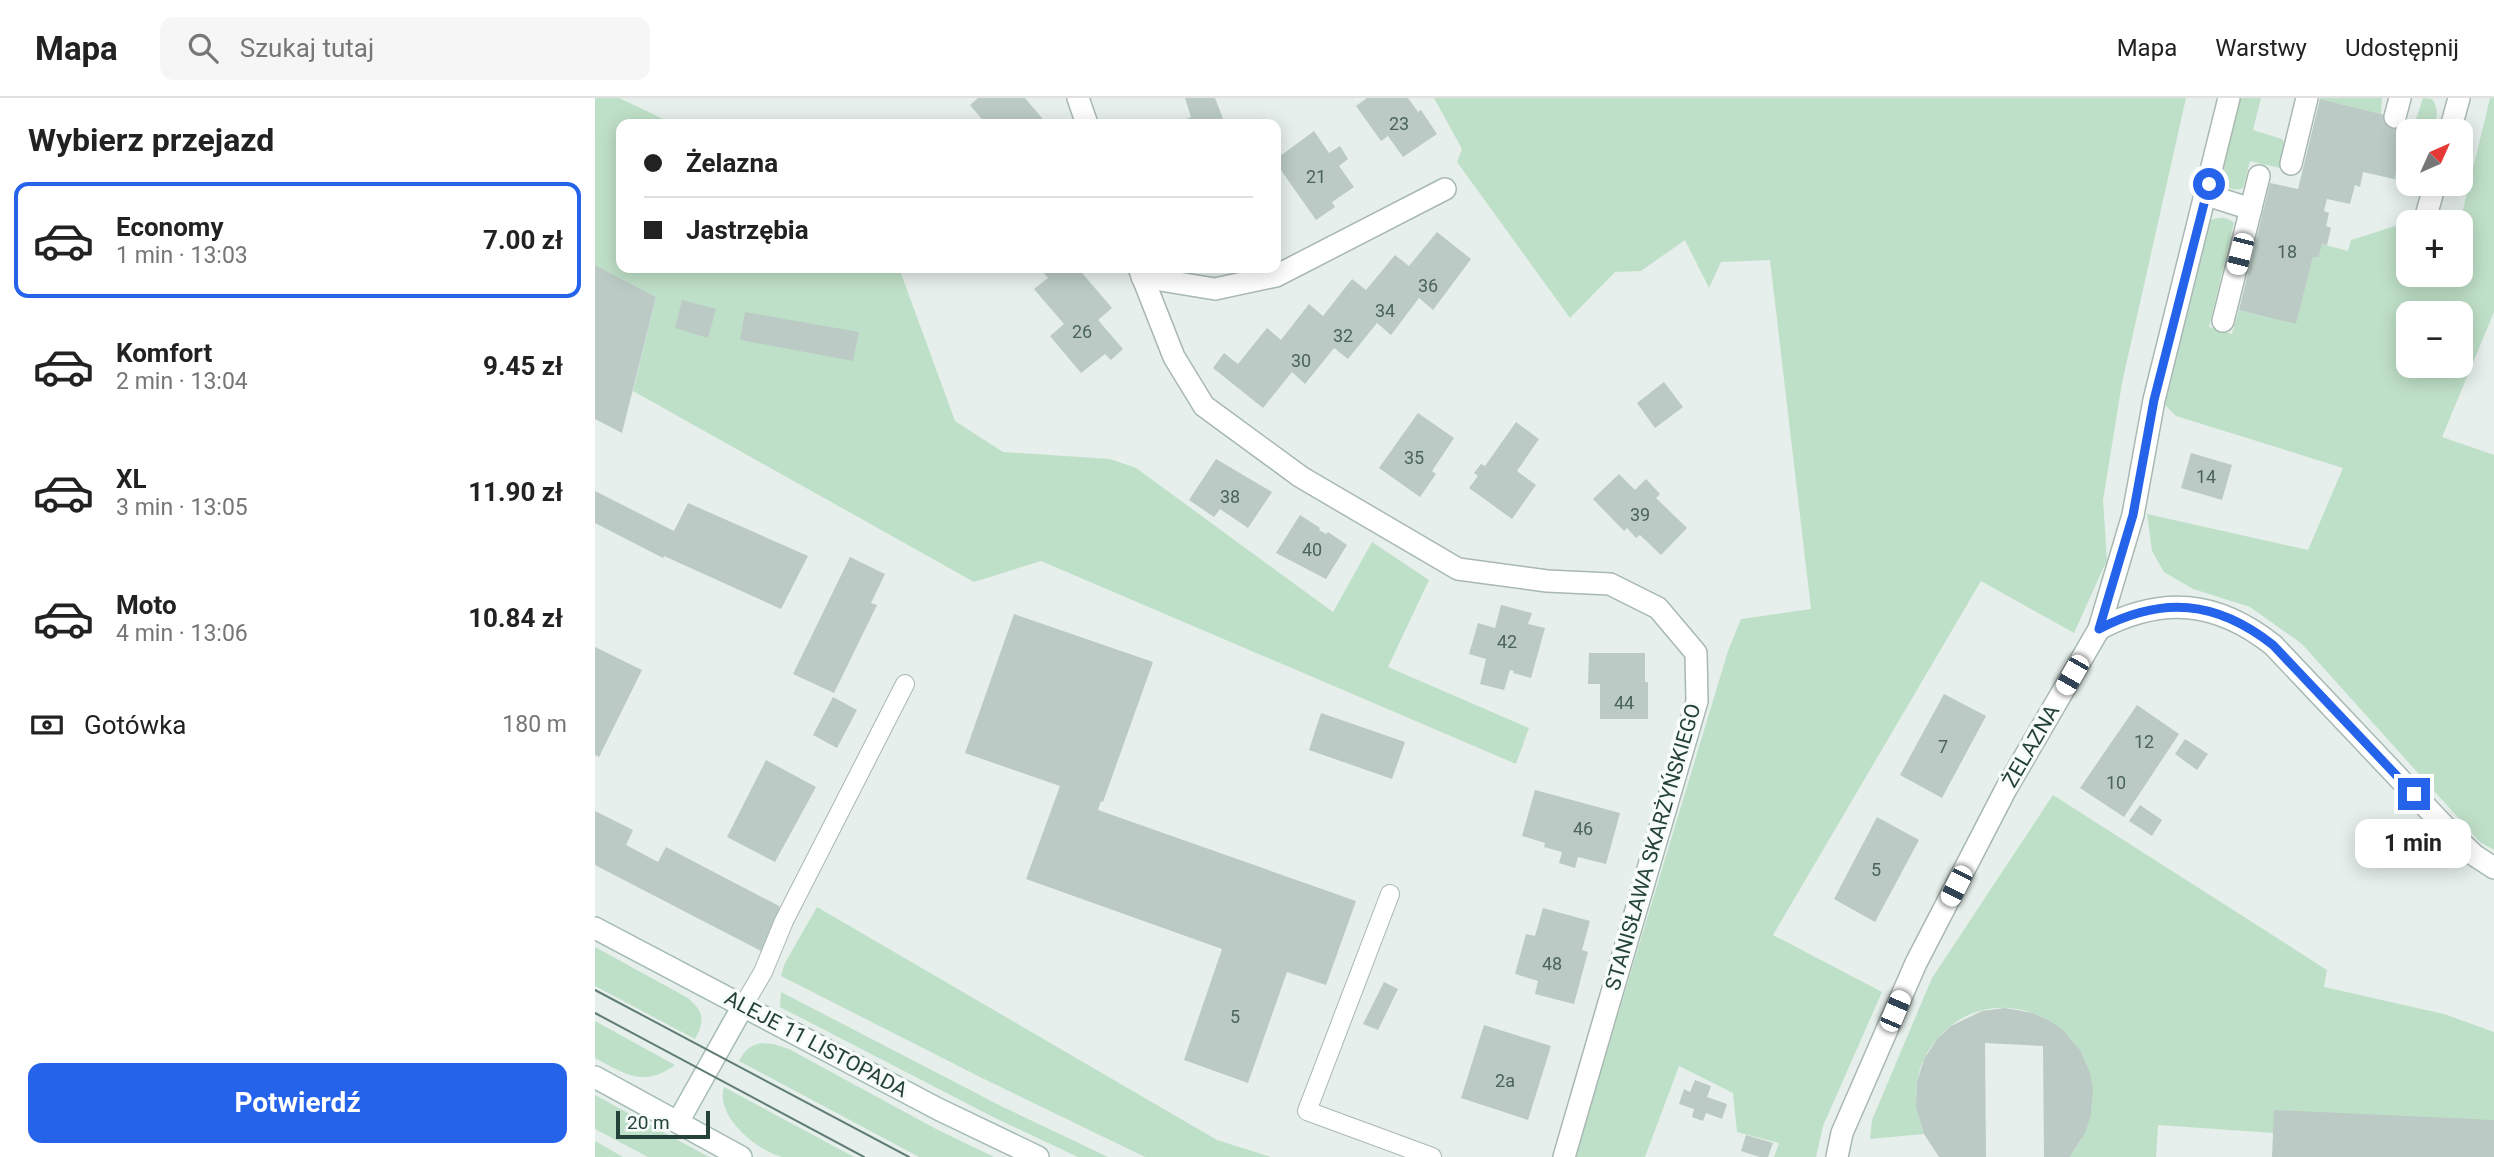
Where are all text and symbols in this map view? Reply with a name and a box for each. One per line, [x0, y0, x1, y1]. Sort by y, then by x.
search box [160, 17, 650, 80]
text: Mapa [35, 29, 118, 68]
icon: search [184, 29, 222, 67]
text: Szukaj tutaj [240, 33, 374, 63]
text: Mapa [2117, 34, 2177, 62]
text: Warstwy [2215, 34, 2307, 62]
text: Udostępnij [2345, 34, 2459, 62]
house number: 23 [1389, 113, 1409, 134]
north arrow [2396, 119, 2473, 196]
map controls [2396, 119, 2473, 378]
text: Wybierz przejazd [28, 121, 274, 159]
text: Żelazna [686, 148, 778, 178]
house number: 21 [1306, 166, 1326, 187]
route start [2193, 168, 2225, 200]
icon: car [32, 209, 95, 272]
button: + [2396, 210, 2473, 287]
text: Economy [116, 212, 223, 242]
text: Jastrzębia [686, 215, 809, 245]
text: 7.00 zł [483, 225, 563, 255]
car [2225, 231, 2256, 277]
house number: 18 [2277, 241, 2297, 262]
text: 1 min · 13:03 [116, 242, 248, 269]
house number: 36 [1418, 275, 1438, 296]
house number: 34 [1375, 300, 1395, 321]
button: − [2396, 301, 2473, 378]
house number: 26 [1072, 321, 1092, 342]
house number: 32 [1333, 325, 1353, 346]
icon: car [32, 335, 95, 398]
text: Komfort [116, 338, 212, 368]
house number: 30 [1291, 350, 1311, 371]
text: 9.45 zł [483, 351, 563, 381]
text: 2 min · 13:04 [116, 368, 248, 395]
house number: 35 [1404, 447, 1424, 468]
icon: car [32, 461, 95, 524]
text: XL [116, 464, 147, 494]
house number: 14 [2196, 466, 2216, 487]
text: 11.90 zł [468, 477, 563, 507]
house number: 38 [1220, 486, 1240, 507]
text: 3 min · 13:05 [116, 494, 248, 521]
house number: 39 [1630, 504, 1650, 525]
house number: 40 [1302, 539, 1322, 560]
icon: car [32, 587, 95, 650]
text: Moto [116, 590, 177, 620]
text: 10.84 zł [468, 603, 563, 633]
text: 4 min · 13:06 [116, 620, 248, 647]
house number: 42 [1497, 631, 1517, 652]
car [2053, 652, 2092, 698]
house number: 44 [1614, 692, 1634, 713]
street label: ŻELAZNA [1998, 700, 2064, 791]
street label: STANISŁAWA SKARŻYŃSKIEGO [1601, 701, 1705, 993]
icon: cash [28, 706, 66, 744]
text: Gotówka [84, 710, 186, 740]
text: 180 m [502, 711, 567, 738]
house number: 12 [2134, 731, 2154, 752]
house number: 7 [1938, 736, 1948, 757]
house number: 10 [2106, 772, 2126, 793]
route end [2398, 778, 2430, 810]
house number: 46 [1573, 818, 1593, 839]
callout: 1 min [2356, 818, 2472, 868]
text: 1 min [2384, 830, 2442, 857]
house number: 5 [1871, 859, 1881, 880]
car [1938, 863, 1975, 909]
house number: 48 [1542, 953, 1562, 974]
street label: ALEJE 11 LISTOPADA [721, 986, 912, 1102]
car [1878, 988, 1913, 1034]
house number: 5 [1230, 1006, 1240, 1027]
button: Potwierdź [28, 1063, 567, 1143]
house number: 2a [1495, 1070, 1515, 1091]
scale bar [616, 1108, 711, 1140]
text: 20 m [627, 1111, 670, 1134]

